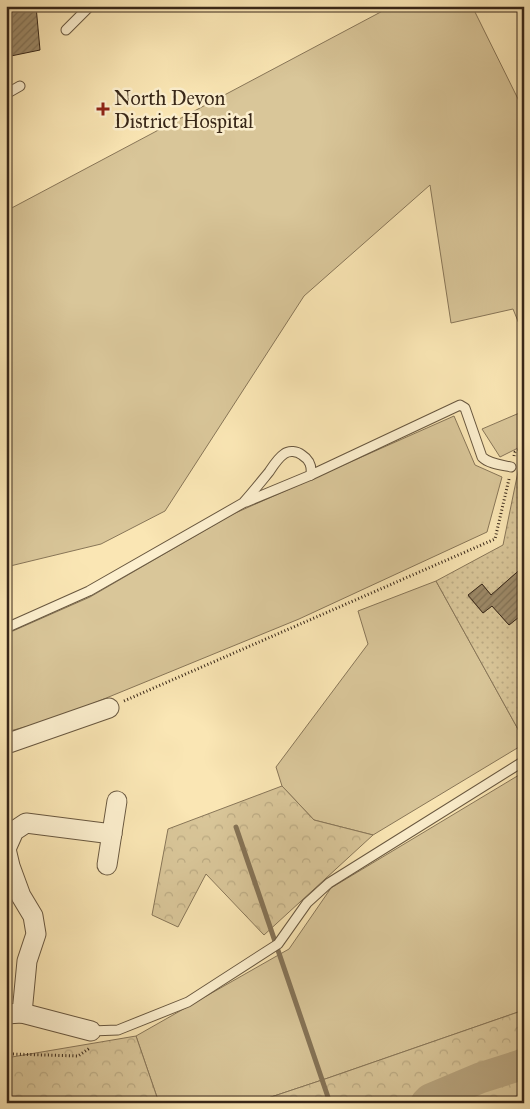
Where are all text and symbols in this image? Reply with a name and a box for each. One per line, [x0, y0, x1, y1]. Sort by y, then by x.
place label: North Devon District Hospital [114, 86, 254, 133]
marker: North Devon District Hospital [96, 102, 110, 116]

